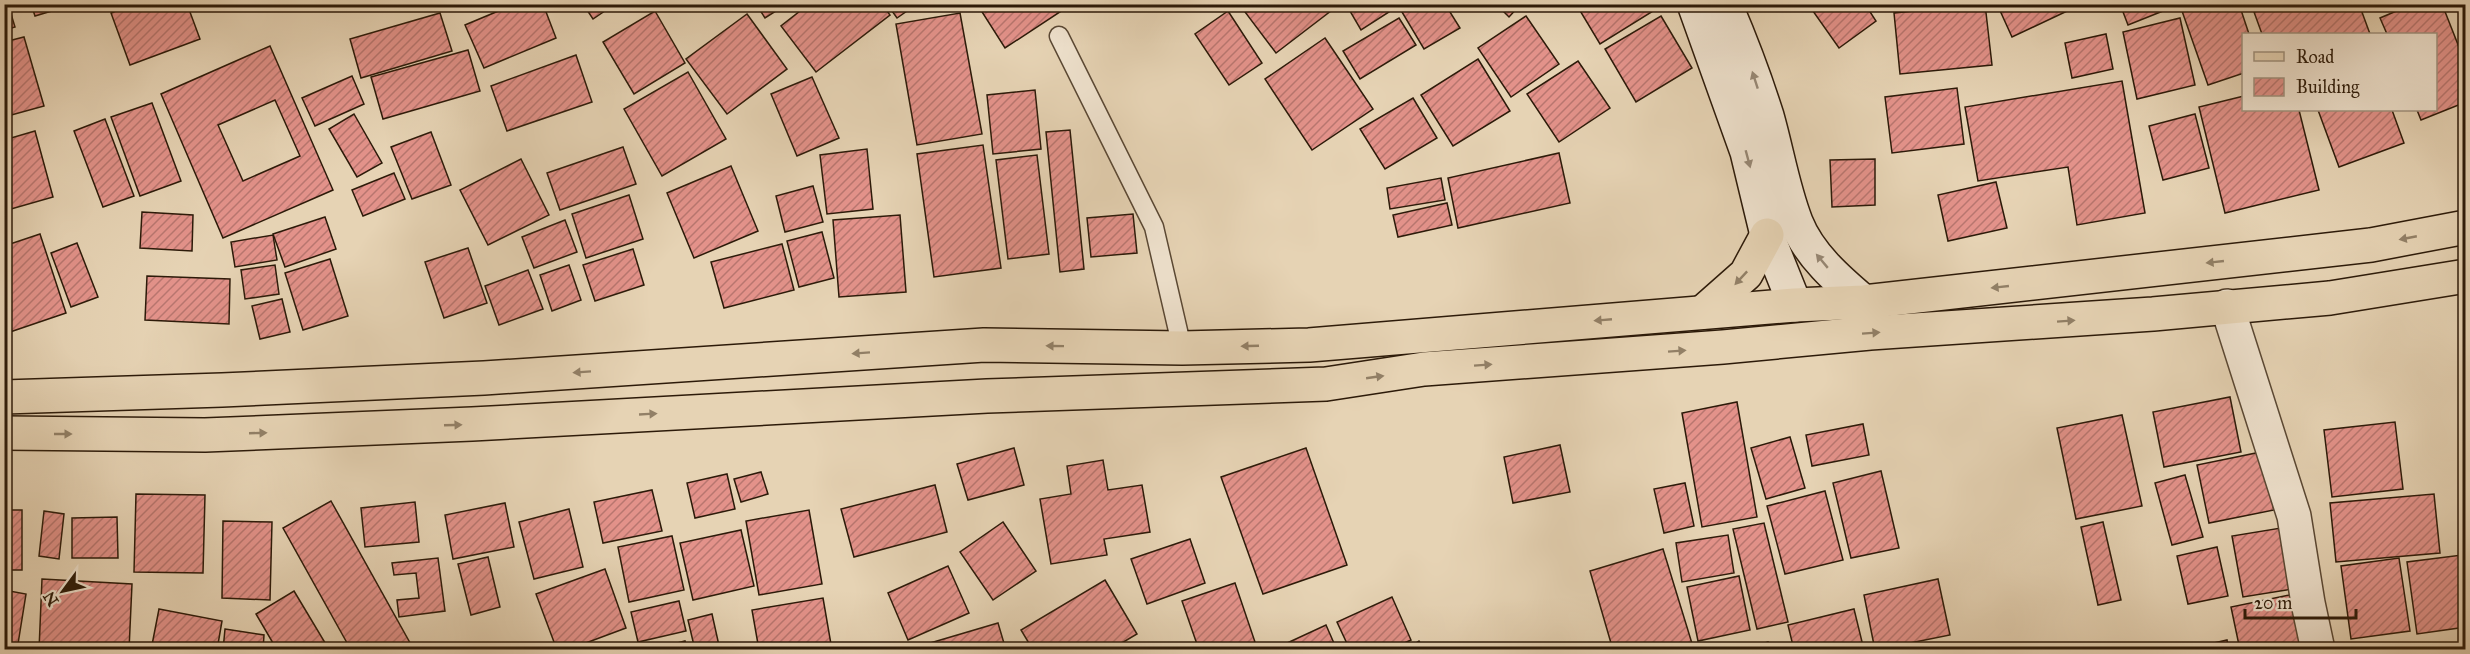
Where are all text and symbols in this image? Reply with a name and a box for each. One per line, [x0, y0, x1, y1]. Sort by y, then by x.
legend [2242, 33, 2437, 111]
text: Road [2296, 46, 2334, 68]
one-way arrow [1749, 71, 1759, 89]
text: Building [2296, 76, 2360, 99]
one-way arrow [1744, 150, 1753, 168]
one-way arrow [2398, 234, 2417, 243]
one-way arrow [1816, 254, 1829, 269]
one-way arrow [2205, 258, 2224, 267]
one-way arrow [1734, 271, 1748, 285]
one-way arrow [1991, 282, 2010, 292]
one-way arrow [1594, 316, 1613, 325]
one-way arrow [2057, 316, 2076, 326]
one-way arrow [1862, 328, 1881, 338]
one-way arrow [1046, 341, 1065, 351]
one-way arrow [1241, 342, 1260, 351]
one-way arrow [1668, 346, 1687, 355]
one-way arrow [851, 348, 870, 358]
one-way arrow [1473, 360, 1492, 370]
one-way arrow [573, 367, 592, 376]
one-way arrow [1366, 372, 1385, 381]
one-way arrow [638, 410, 657, 419]
one-way arrow [443, 420, 462, 429]
one-way arrow [248, 428, 267, 437]
one-way arrow [53, 429, 72, 439]
north arrow [33, 561, 93, 621]
scale bar [2245, 582, 2356, 620]
text: N [39, 588, 63, 610]
text: 20 m [2254, 592, 2292, 614]

